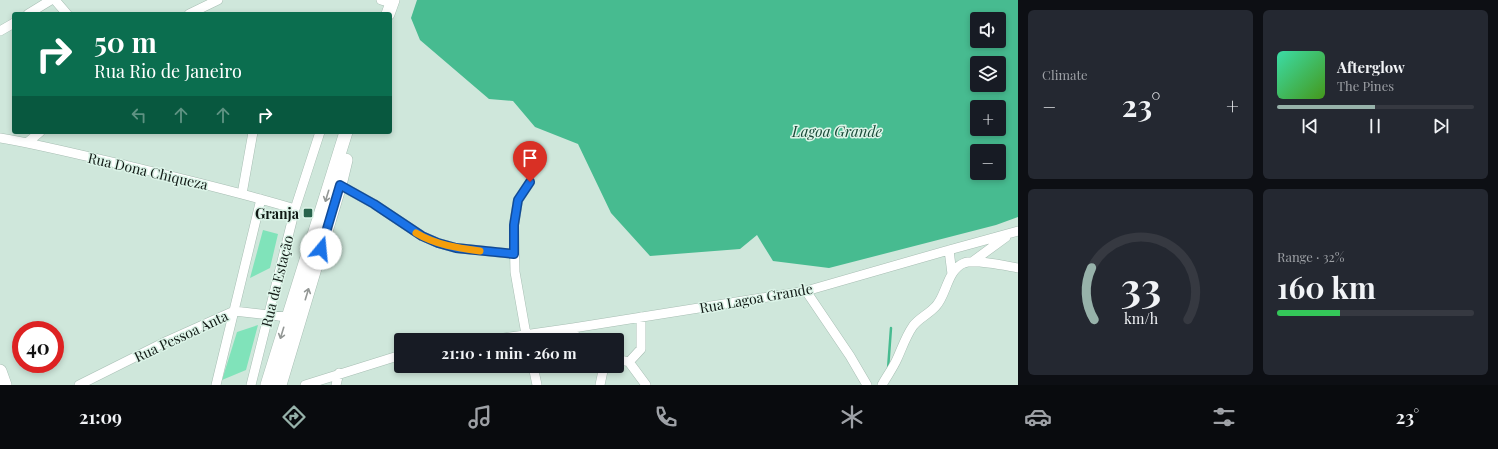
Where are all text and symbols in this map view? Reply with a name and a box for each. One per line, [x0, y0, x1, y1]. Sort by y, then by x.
map controls [970, 12, 1006, 180]
button: sound [970, 12, 1006, 48]
text: 50 m [94, 23, 157, 60]
icon: right [28, 28, 80, 80]
button: layers [970, 56, 1006, 92]
text: Afterglow [1337, 57, 1405, 77]
text: Rua Rio de Janeiro [94, 59, 242, 83]
text: Climate [1042, 66, 1088, 83]
text: The Pines [1337, 77, 1394, 94]
text: 23° [1122, 85, 1161, 125]
text: − [1042, 91, 1056, 121]
text: + [1226, 91, 1239, 121]
button: + [970, 100, 1006, 136]
icon: left [128, 104, 150, 126]
icon: ahead [170, 104, 192, 126]
icon: ahead [212, 104, 234, 126]
icon: right [254, 104, 276, 126]
icon: previous [1299, 115, 1321, 137]
icon: pause [1364, 115, 1386, 137]
icon: next [1430, 115, 1452, 137]
water label: Lagoa Grande [791, 121, 883, 141]
pin [513, 141, 547, 182]
button: − [970, 144, 1006, 180]
icon: arrive [519, 147, 541, 169]
street label: Rua Dona Chiqueza [86, 148, 210, 194]
one-way arrow [323, 190, 330, 203]
place label: Granja [255, 204, 300, 223]
marker: Granja [302, 207, 314, 219]
position arrow [300, 228, 342, 270]
street label: Rua da Estação [256, 233, 298, 329]
text: Range · 32% [1277, 248, 1344, 265]
text: 33 [1120, 258, 1161, 313]
text: 160 km [1277, 267, 1376, 307]
street label: Rua Lagoa Grande [698, 279, 814, 317]
one-way arrow [304, 287, 311, 300]
street label: Rua Pessoa Anta [131, 306, 231, 366]
text: km/h [1123, 308, 1158, 327]
speed limit sign: 40 [12, 321, 64, 373]
one-way arrow [278, 326, 285, 339]
text: 21:10 · 1 min · 260 m [441, 343, 577, 363]
icon: directions [280, 403, 308, 431]
icon: music [466, 403, 494, 431]
icon: phone [652, 403, 680, 431]
icon: climate [838, 403, 866, 431]
icon: car [1024, 403, 1052, 431]
icon: filters [1210, 403, 1238, 431]
text: 21:09 [79, 405, 122, 429]
text: 23° [1396, 405, 1419, 429]

